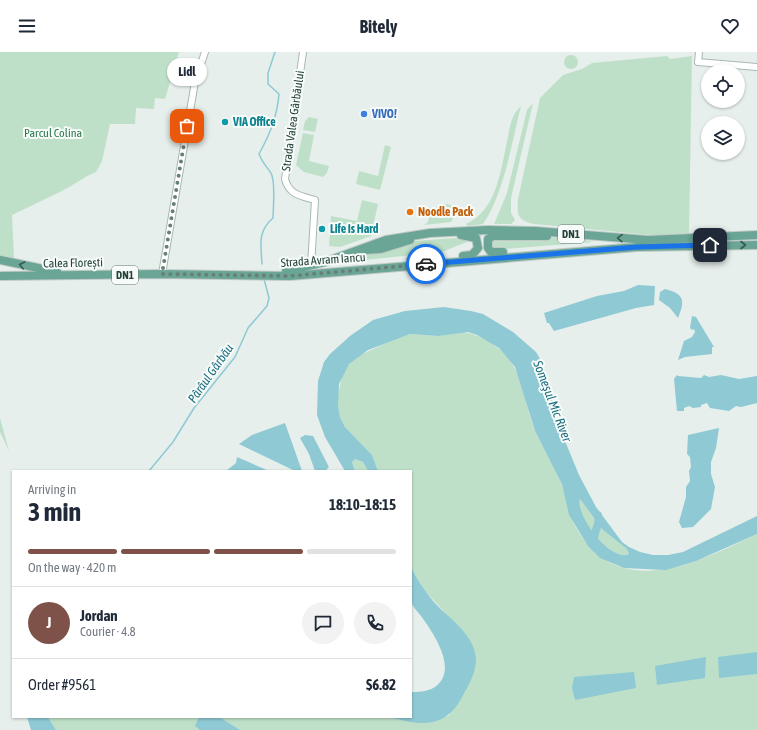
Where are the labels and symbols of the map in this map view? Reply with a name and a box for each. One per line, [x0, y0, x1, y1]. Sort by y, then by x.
callout: Lidl [167, 58, 207, 86]
street label: Strada Valea Gârbăului [279, 70, 307, 172]
place label: VIVO! [371, 107, 397, 121]
pin [170, 109, 204, 143]
marker: VIVO! [359, 109, 369, 119]
place label: VIA Office [232, 115, 276, 129]
marker: VIA Office [220, 117, 230, 127]
park label: Parcul Colina [24, 126, 82, 140]
place label: Noodle Pack [418, 205, 474, 219]
marker: Noodle Pack [405, 207, 415, 217]
place label: Life Is Hard [330, 222, 379, 236]
marker: Life Is Hard [317, 224, 327, 234]
road number: DN1 [558, 225, 584, 243]
pin [693, 228, 727, 262]
one-way arrow [617, 234, 623, 243]
one-way arrow [740, 241, 746, 249]
courier [406, 244, 446, 284]
street label: Strada Avram Iancu [280, 250, 366, 270]
street label: Calea Florești [43, 255, 103, 271]
one-way arrow [19, 261, 25, 269]
road number: DN1 [112, 266, 138, 284]
water label: Pârâul Gârbău [185, 341, 236, 406]
water label: Someşul Mic River [530, 358, 575, 445]

